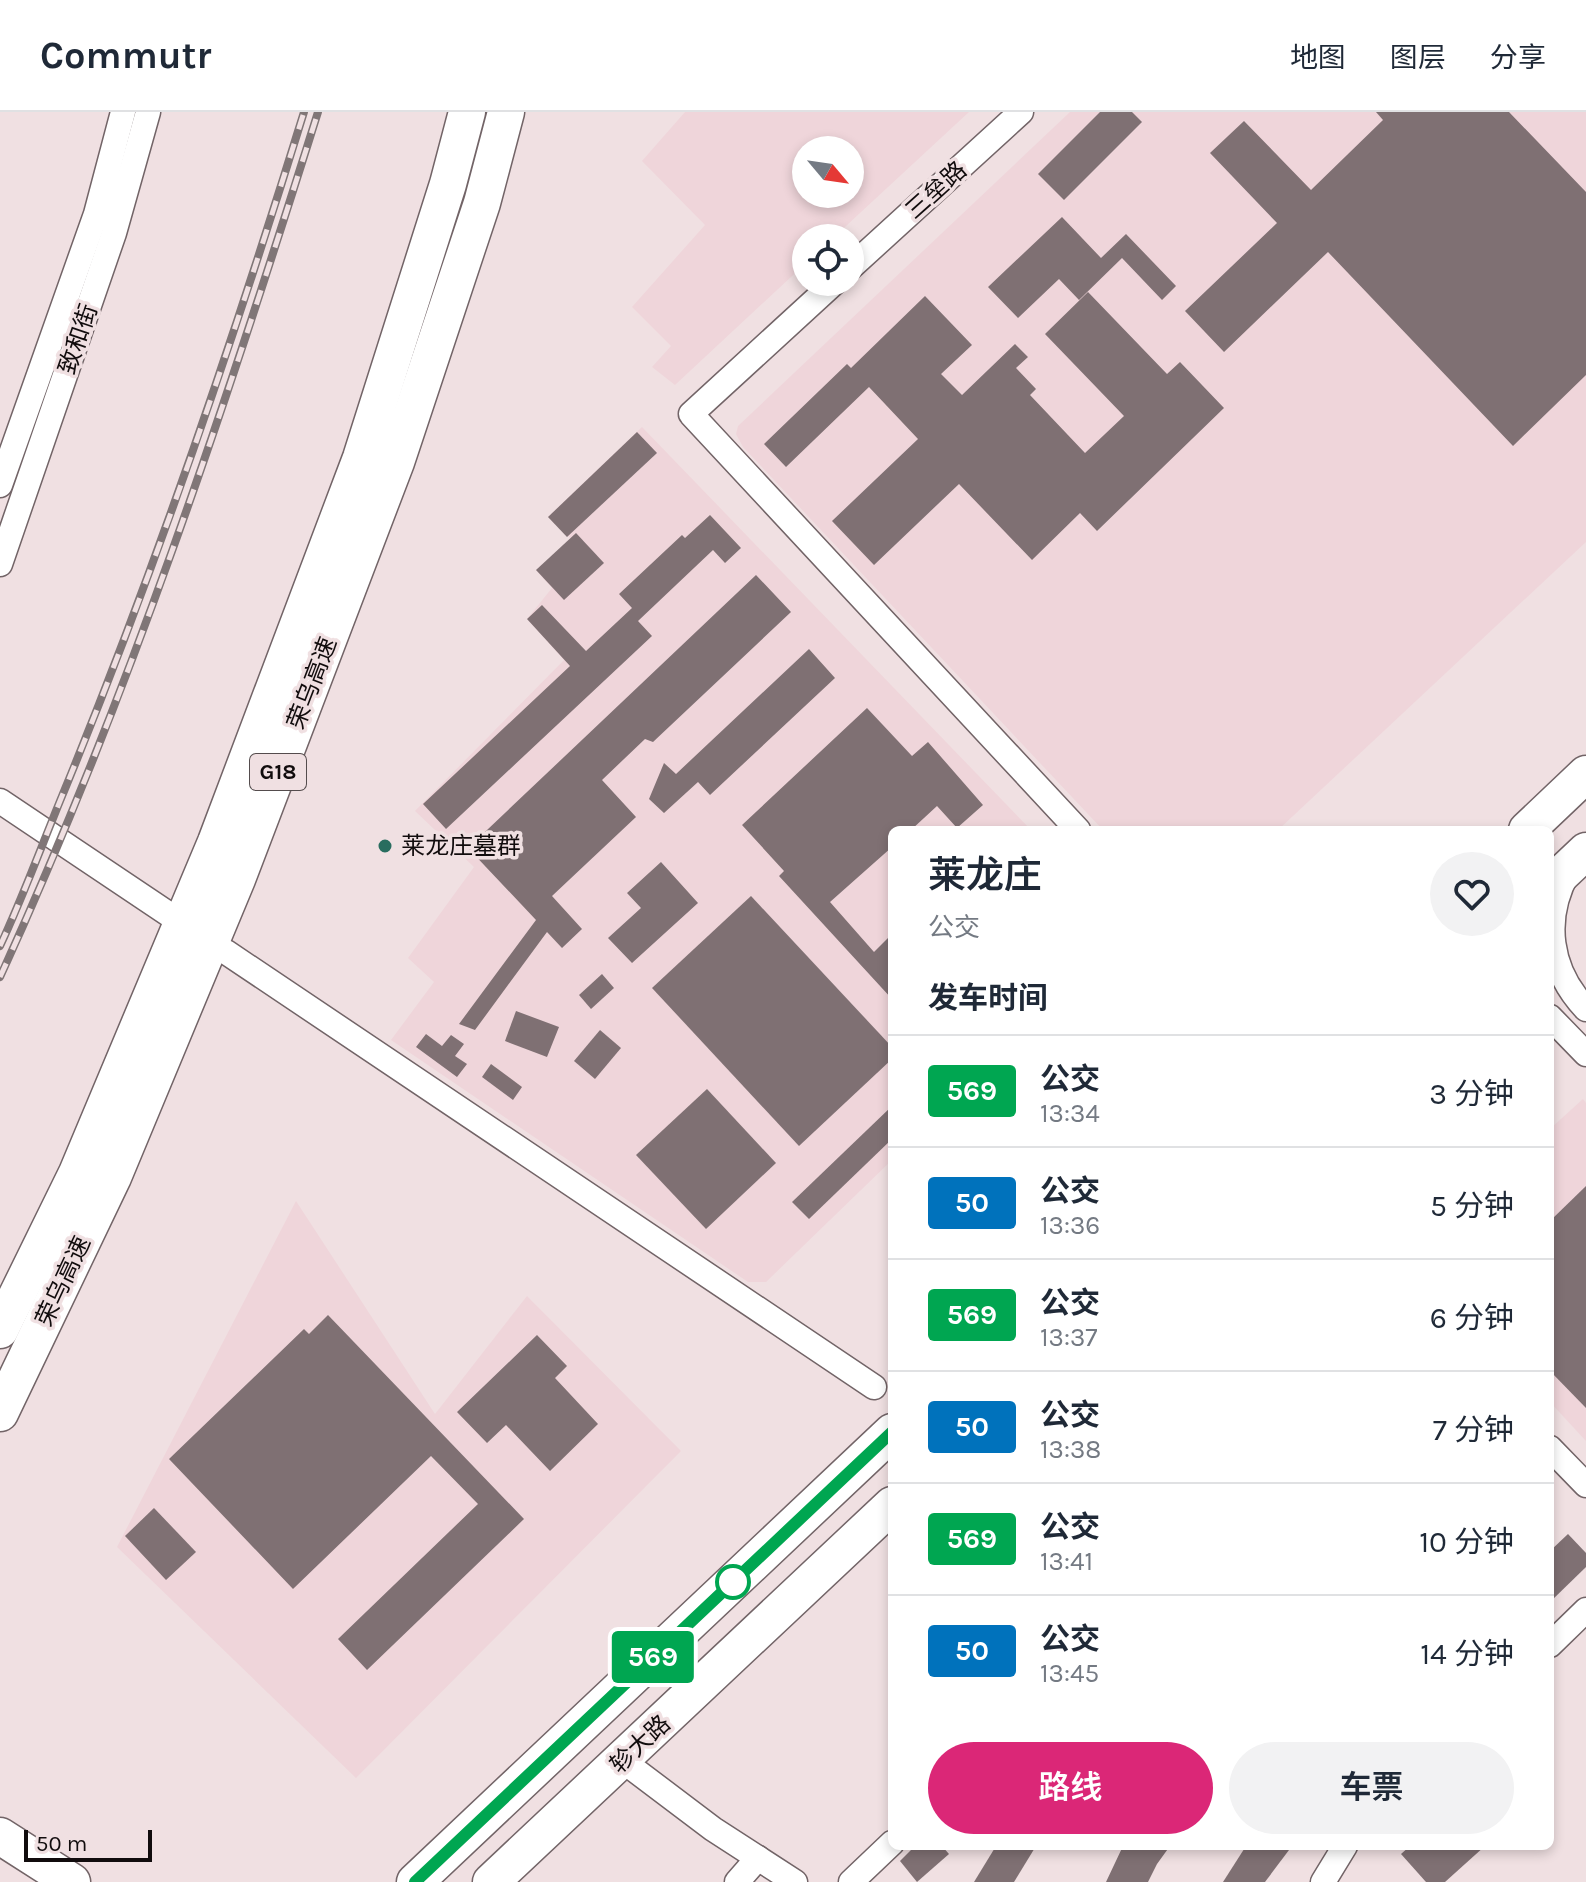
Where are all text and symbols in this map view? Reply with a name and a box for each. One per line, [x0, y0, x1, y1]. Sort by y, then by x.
text: Commutr [40, 33, 211, 78]
text: 地图 [1290, 41, 1346, 74]
text: 图层 [1390, 41, 1446, 74]
text: 分享 [1490, 41, 1546, 74]
north arrow [792, 136, 864, 208]
map controls [792, 136, 864, 296]
street label: 三垒路 [900, 156, 972, 224]
button: locate [792, 224, 864, 296]
street label: 致和街 [53, 300, 103, 378]
street label: 荣乌高速 [282, 633, 342, 733]
road number: G18 [250, 754, 306, 790]
place label: 莱龙庄墓群 [401, 832, 521, 860]
marker: 莱龙庄墓群 [376, 837, 394, 855]
button: heart [1430, 852, 1514, 936]
text: 莱龙庄 [928, 853, 1042, 898]
text: 公交 [928, 912, 980, 943]
text: 发车时间 [928, 980, 1048, 1016]
text: 公交 [1040, 1061, 1100, 1097]
text: 569 [947, 1074, 997, 1107]
text: 3 分钟 [1429, 1076, 1514, 1112]
text: 13:34 [1040, 1098, 1100, 1129]
text: 公交 [1040, 1173, 1100, 1209]
text: 50 [955, 1186, 989, 1219]
text: 5 分钟 [1430, 1188, 1514, 1224]
text: 13:36 [1040, 1210, 1100, 1241]
street label: 荣乌高速 [30, 1232, 96, 1330]
text: 公交 [1040, 1285, 1100, 1321]
text: 569 [947, 1298, 997, 1331]
text: 6 分钟 [1430, 1300, 1514, 1336]
text: 13:37 [1040, 1322, 1098, 1353]
text: 公交 [1040, 1397, 1100, 1433]
text: 50 [955, 1410, 989, 1443]
text: 7 分钟 [1433, 1412, 1514, 1448]
text: 13:38 [1040, 1434, 1101, 1465]
text: 公交 [1040, 1509, 1100, 1545]
text: 569 [947, 1522, 997, 1555]
text: 10 分钟 [1419, 1524, 1514, 1560]
text: 13:41 [1040, 1546, 1093, 1577]
unlabelled marker [716, 1565, 750, 1599]
text: 公交 [1040, 1621, 1100, 1657]
line badge: 569 [607, 1631, 699, 1683]
text: 50 [955, 1634, 989, 1667]
text: 14 分钟 [1420, 1636, 1514, 1672]
text: 569 [628, 1640, 678, 1673]
text: 13:45 [1040, 1658, 1099, 1689]
street label: 轸大路 [604, 1709, 676, 1779]
button: 路线 [928, 1742, 1213, 1834]
button: 车票 [1229, 1742, 1514, 1834]
scale bar [24, 1826, 152, 1862]
text: 50 m [36, 1831, 87, 1857]

